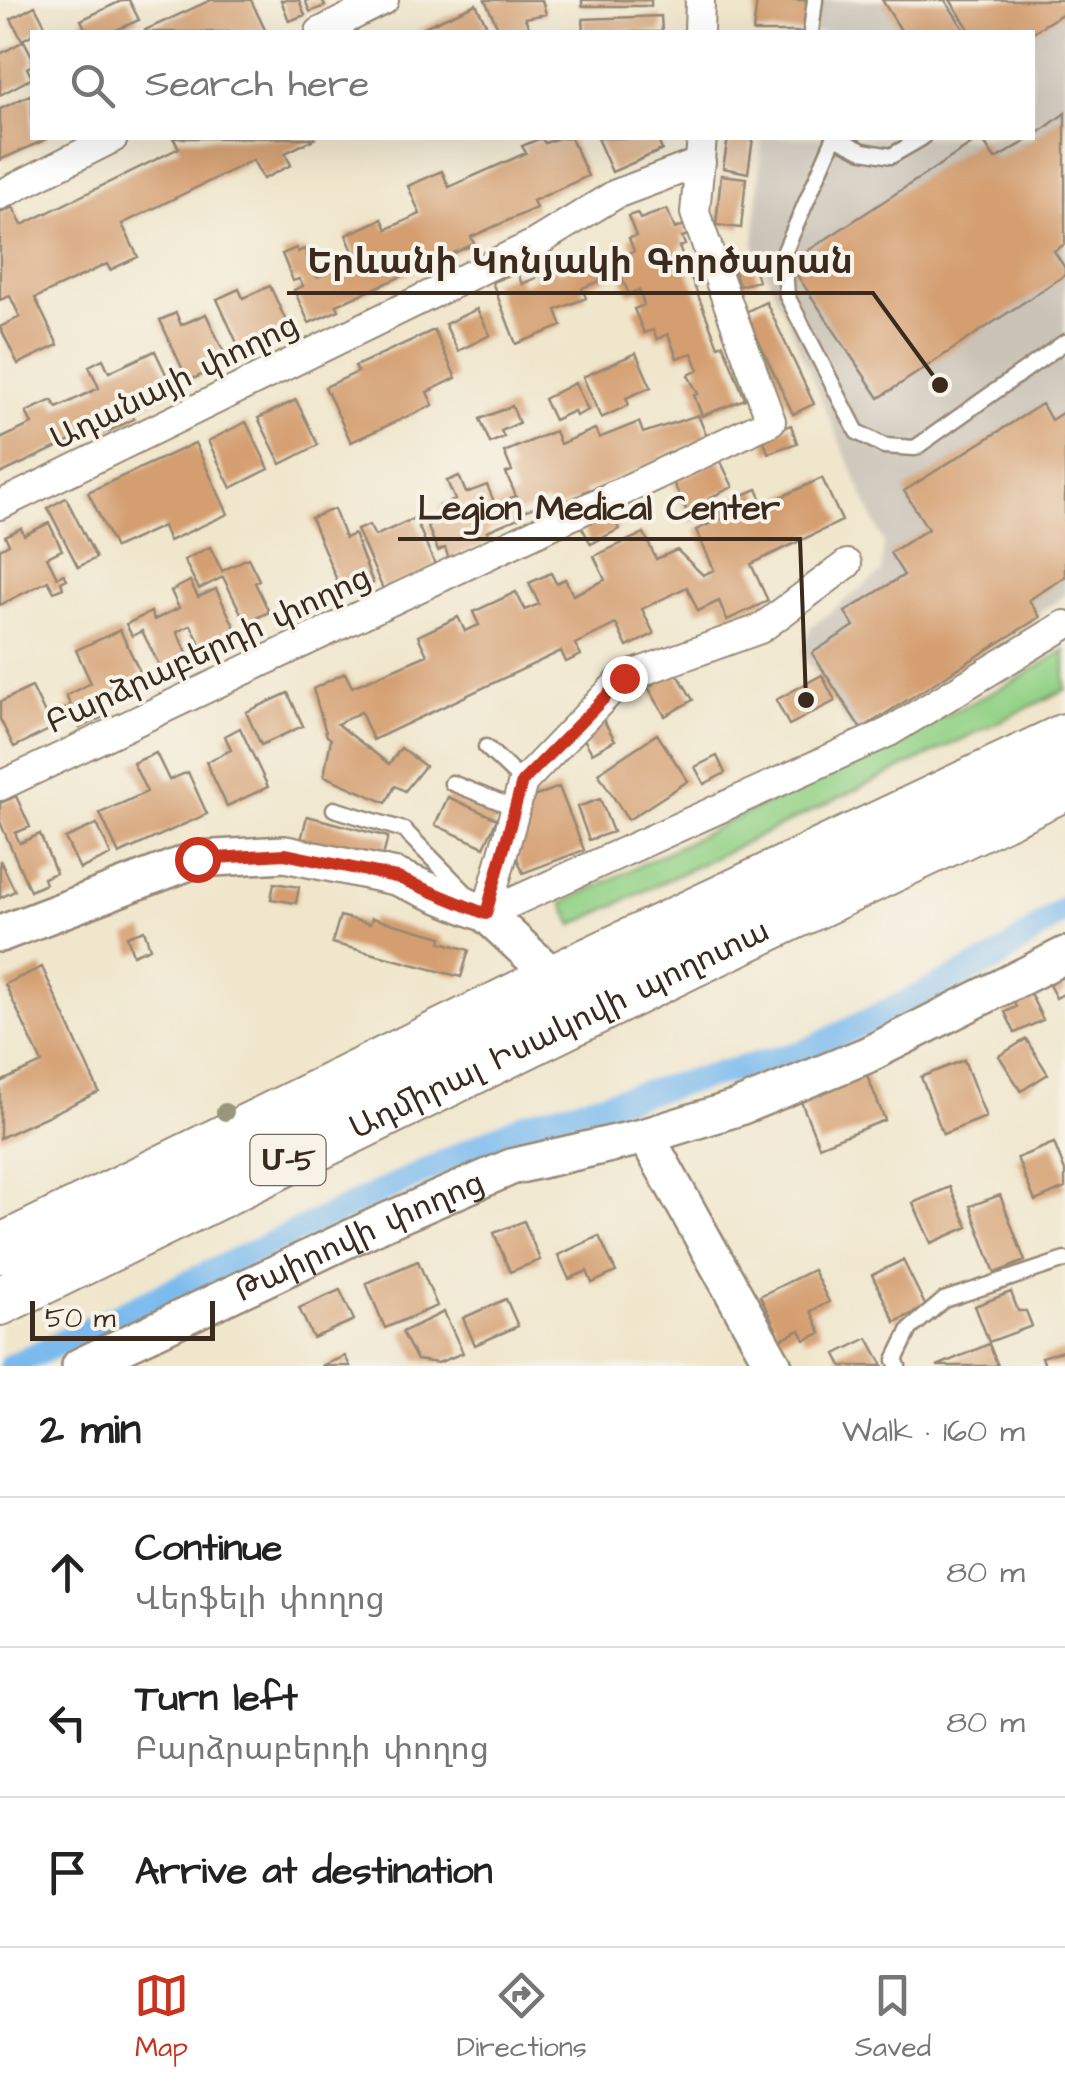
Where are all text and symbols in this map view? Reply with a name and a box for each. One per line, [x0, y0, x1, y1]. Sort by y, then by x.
search box [30, 30, 1035, 140]
icon: search [65, 58, 120, 113]
text: Search here [145, 59, 369, 111]
callout: Երևանի Կոնյակի Գործարան [287, 228, 873, 293]
text: Երևանի Կոնյակի Գործարան [307, 238, 853, 287]
street label: Ադանայի փողոց [43, 303, 306, 462]
callout: Legion Medical Center [398, 474, 800, 539]
text: Legion Medical Center [418, 484, 781, 535]
street label: Բարձրաբերդի փողոց [39, 555, 378, 746]
route end [602, 656, 648, 702]
route start [175, 837, 221, 883]
street label: Ադմիրալ Իսակովի պողոտա [342, 908, 777, 1151]
road number: Մ-5 [250, 1135, 326, 1185]
street label: Թաիրովի փողոց [227, 1160, 492, 1314]
scale bar [30, 1296, 215, 1340]
text: 50 m [45, 1299, 116, 1338]
text: 2 min [40, 1402, 141, 1460]
text: Walk · 160 m [842, 1409, 1025, 1454]
text: Continue [135, 1523, 282, 1575]
icon: ahead [40, 1545, 95, 1600]
text: 80 m [946, 1550, 1025, 1595]
text: Վերֆելի փողոց [135, 1577, 385, 1622]
text: Turn left [135, 1673, 298, 1725]
icon: left [40, 1695, 95, 1750]
text: 80 m [946, 1700, 1025, 1745]
text: Բարձրաբերդի փողոց [135, 1727, 489, 1772]
icon: arrive [40, 1845, 95, 1900]
text: Arrive at destination [135, 1846, 492, 1898]
tab: Map [134, 1968, 189, 2067]
tab: Directions [457, 1968, 587, 2067]
tab: Saved [855, 1968, 931, 2067]

